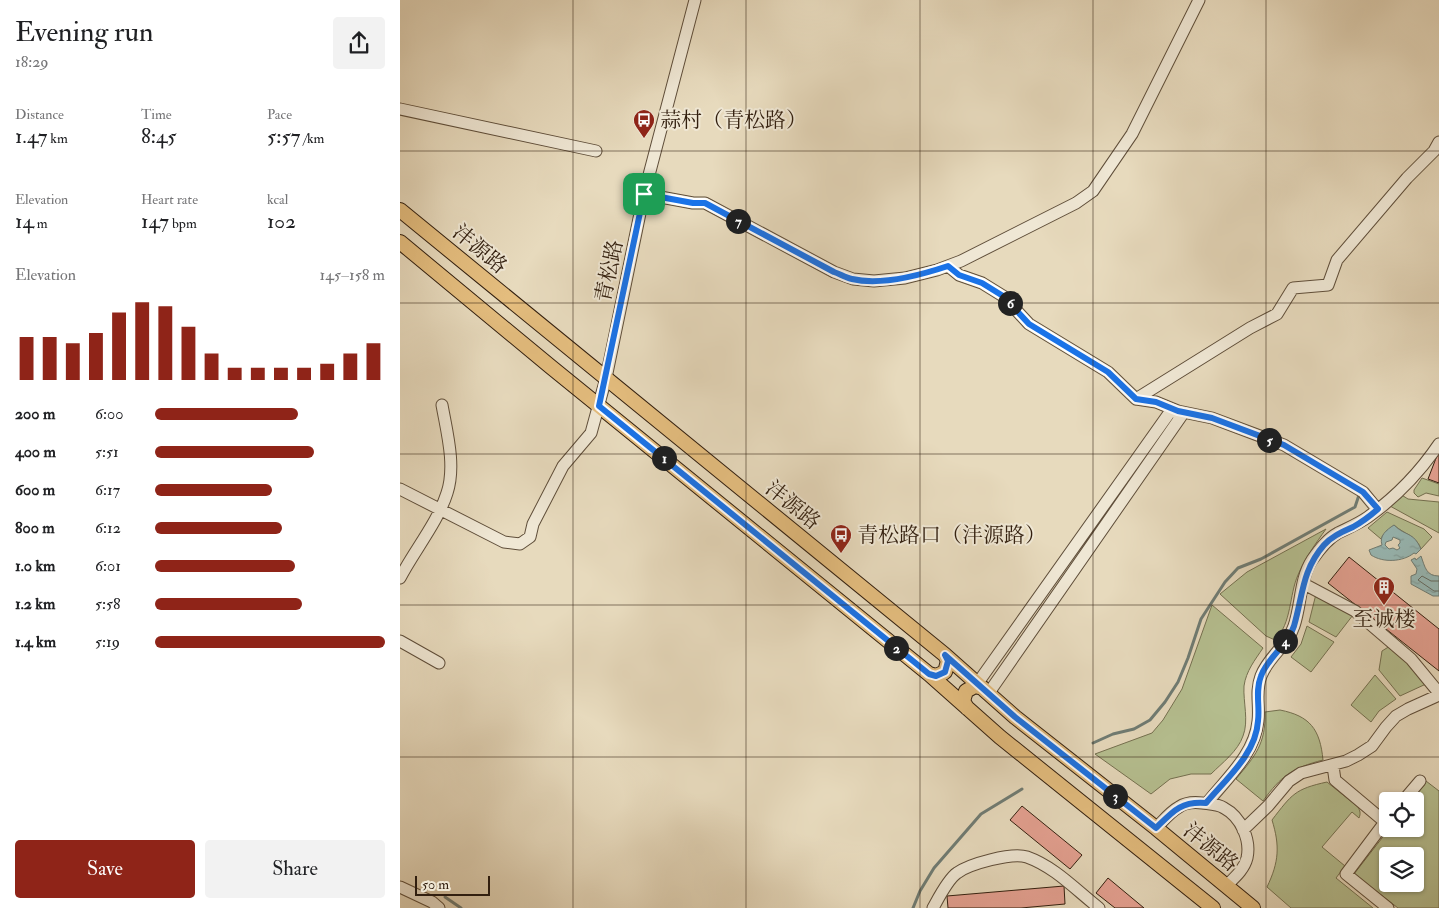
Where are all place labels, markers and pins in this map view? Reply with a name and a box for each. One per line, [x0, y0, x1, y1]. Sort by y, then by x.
place label: 蒜村（青松路） [660, 107, 807, 134]
bus stop icon: 蒜村（青松路） [632, 108, 656, 139]
pin [623, 173, 665, 215]
pin: 7 [726, 208, 750, 234]
pin: 6 [998, 290, 1022, 316]
pin: 5 [1256, 428, 1282, 452]
pin: 1 [652, 446, 676, 470]
place label: 青松路口（沣源路） [857, 522, 1046, 549]
bus stop icon: 青松路口（沣源路） [829, 523, 853, 554]
building icon: 至诚楼 [1372, 575, 1396, 606]
place label: 至诚楼 [1353, 606, 1416, 633]
pin: 4 [1272, 628, 1298, 654]
pin: 2 [884, 636, 908, 660]
pin: 3 [1102, 784, 1128, 808]

